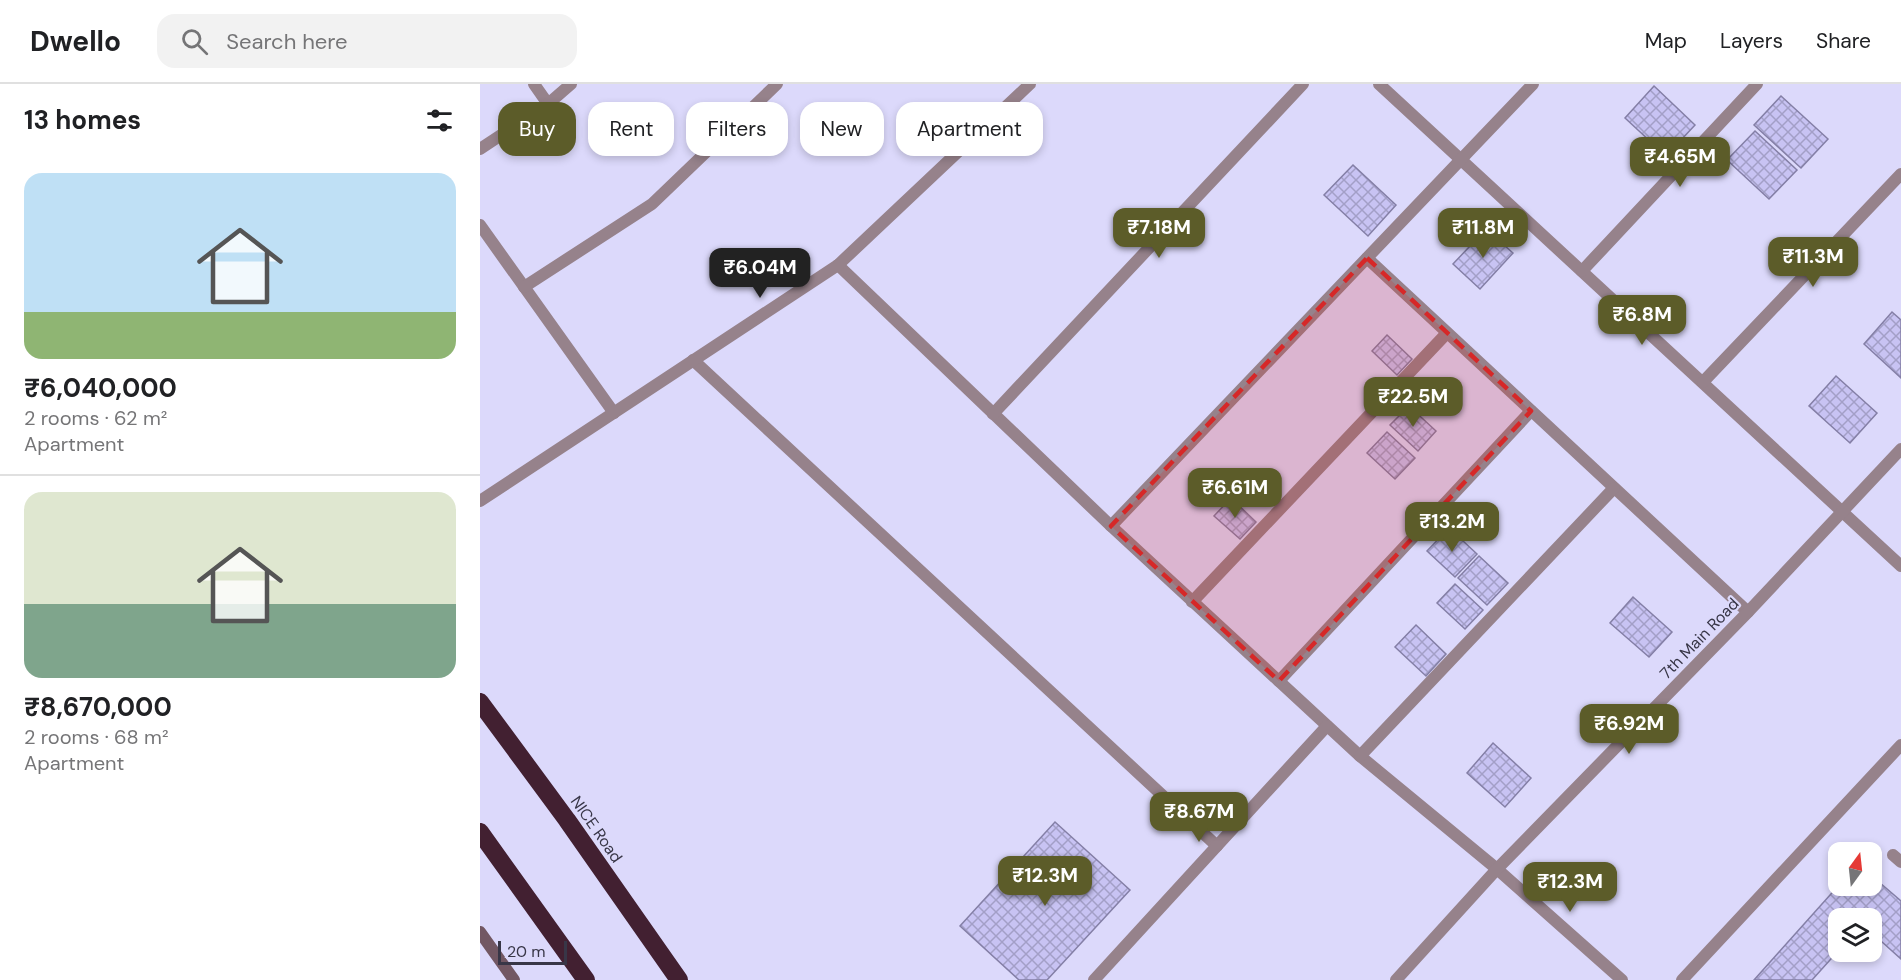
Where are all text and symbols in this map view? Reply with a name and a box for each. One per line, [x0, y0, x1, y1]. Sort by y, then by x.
search box [157, 14, 577, 68]
text: Dwello [30, 23, 121, 60]
icon: search [178, 25, 211, 58]
text: Search here [226, 27, 348, 56]
text: Map [1645, 27, 1687, 55]
text: Layers [1720, 27, 1783, 55]
text: Share [1816, 27, 1871, 55]
chip: Buy [498, 102, 576, 156]
chip: Rent [588, 102, 674, 156]
chip: Filters [686, 102, 788, 156]
chip: New [800, 102, 884, 156]
chip: Apartment [896, 102, 1043, 156]
text: 13 homes [24, 103, 141, 137]
icon: filters [423, 104, 456, 137]
pin: ₹4.65M [1631, 137, 1729, 188]
text: ₹4.65M [1644, 143, 1716, 169]
pin: ₹7.18M [1110, 208, 1208, 259]
pin: ₹11.8M [1434, 208, 1532, 259]
icon: home [186, 212, 294, 320]
text: ₹7.18M [1127, 214, 1191, 240]
text: ₹11.8M [1452, 214, 1514, 240]
pin: ₹11.3M [1764, 237, 1862, 288]
text: ₹11.3M [1782, 243, 1844, 269]
pin: ₹6.04M [711, 248, 809, 299]
text: ₹6.04M [723, 254, 797, 280]
pin: ₹6.8M [1600, 295, 1684, 346]
text: ₹6.8M [1612, 301, 1672, 327]
text: ₹6,040,000 [24, 371, 177, 405]
pin: ₹22.5M [1364, 377, 1462, 428]
text: ₹22.5M [1378, 383, 1448, 409]
text: 2 rooms · 62 m² [24, 405, 167, 431]
text: Apartment [24, 431, 124, 457]
pin: ₹6.61M [1186, 468, 1284, 519]
text: ₹6.61M [1202, 474, 1268, 500]
pin: ₹13.2M [1403, 502, 1501, 553]
text: ₹13.2M [1419, 508, 1485, 534]
icon: home [186, 531, 294, 639]
street label: 7th Main Road [1655, 593, 1743, 683]
text: ₹8,670,000 [24, 690, 172, 724]
pin: ₹6.92M [1580, 704, 1678, 755]
text: ₹6.92M [1594, 710, 1664, 736]
text: 2 rooms · 68 m² [24, 724, 169, 750]
text: Apartment [24, 750, 124, 776]
street label: NICE Road [566, 792, 627, 867]
pin: ₹8.67M [1150, 792, 1248, 843]
text: ₹8.67M [1164, 798, 1234, 824]
north arrow [1828, 842, 1882, 896]
map controls [1828, 842, 1882, 962]
pin: ₹12.3M [996, 856, 1094, 907]
text: ₹12.3M [1012, 862, 1078, 888]
pin: ₹12.3M [1521, 862, 1619, 913]
text: ₹12.3M [1537, 868, 1603, 894]
button: layers [1828, 908, 1882, 962]
scale bar [498, 938, 567, 966]
text: 20 m [507, 941, 546, 962]

